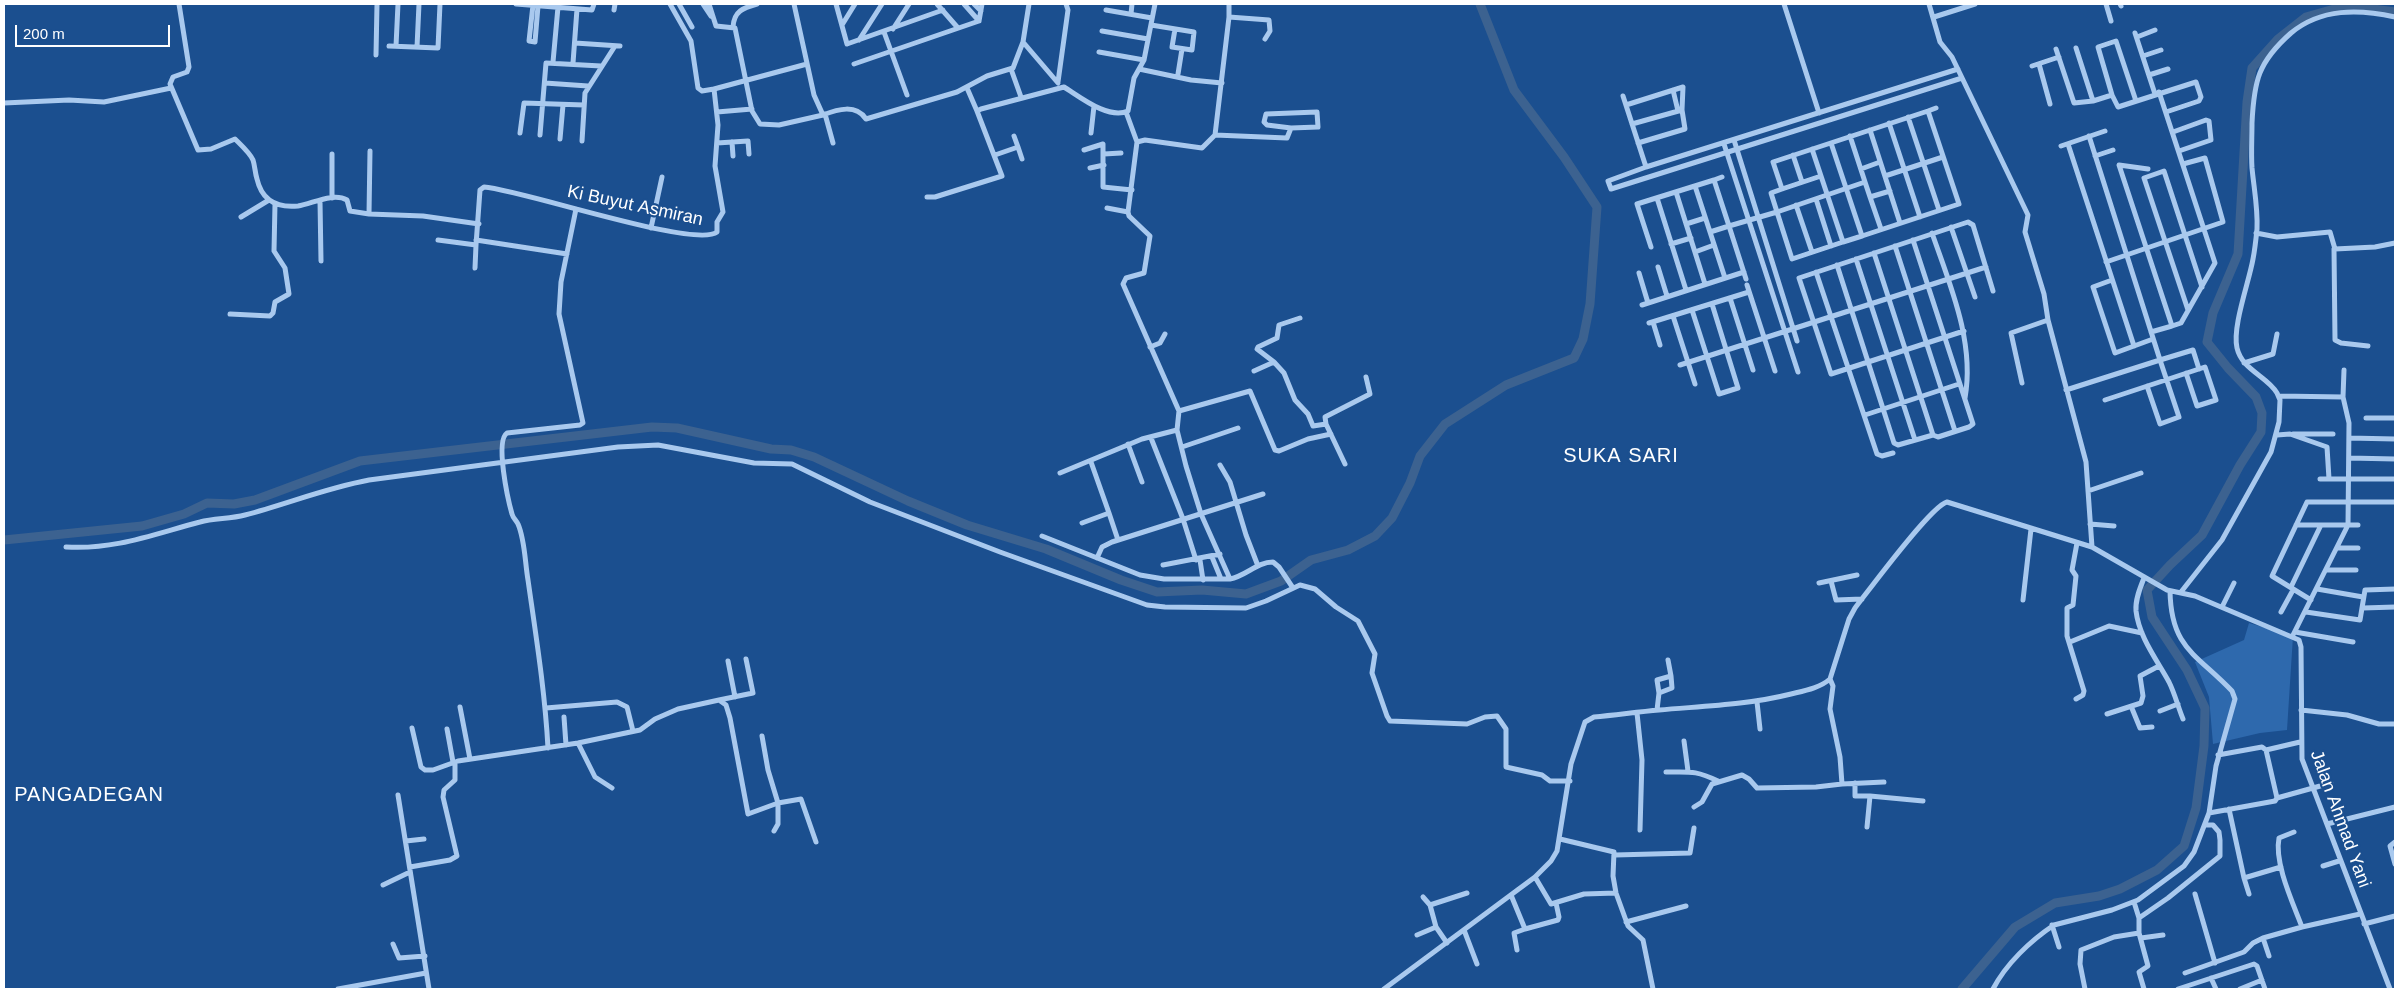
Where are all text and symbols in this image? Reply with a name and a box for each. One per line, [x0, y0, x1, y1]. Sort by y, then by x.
scale bar [18, 15, 172, 47]
text: 200 m [23, 25, 65, 42]
street label: Ki Buyut Asmiran [565, 181, 705, 231]
district label: SUKA SARI [1562, 444, 1680, 468]
street label: Jalan Ahmad Yani [2305, 747, 2375, 891]
district label: PANGADEGAN [13, 783, 165, 807]

